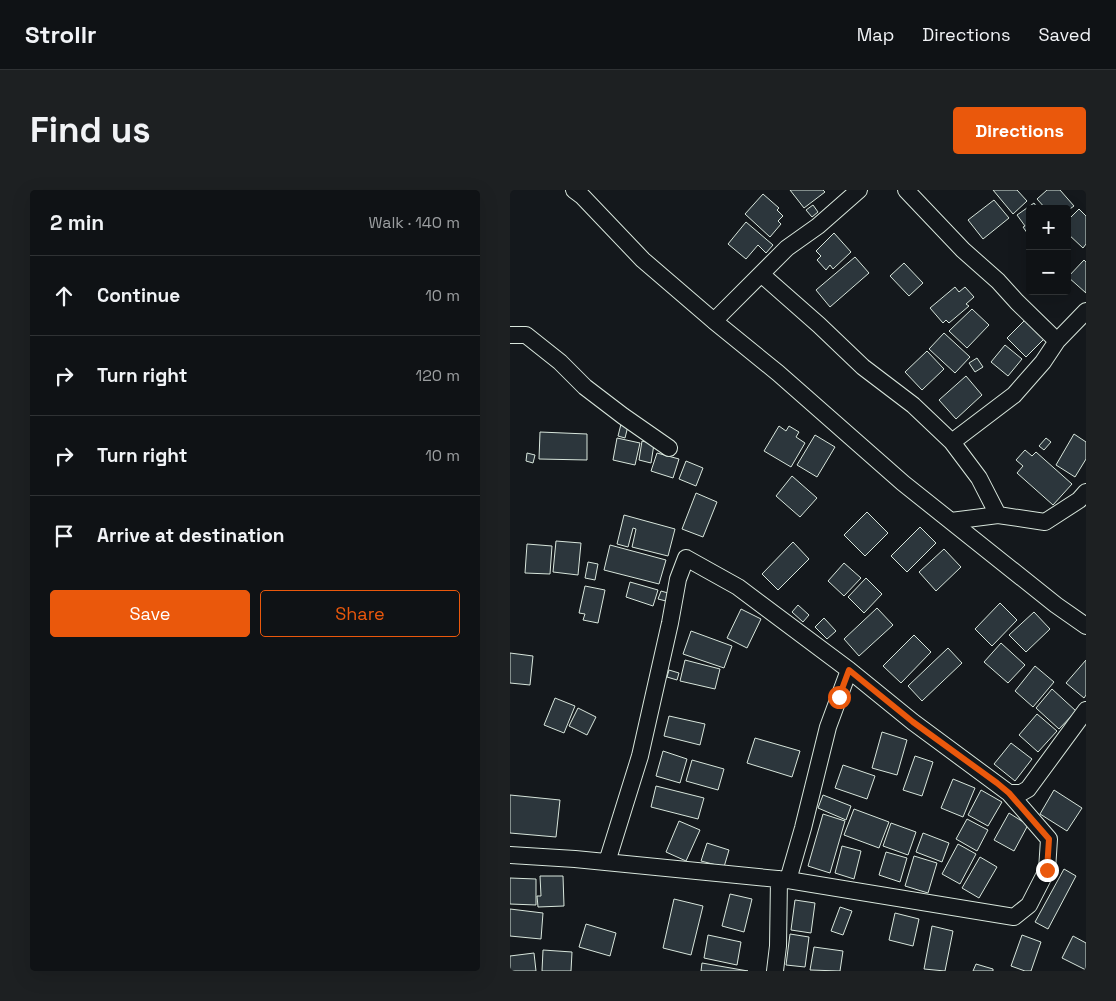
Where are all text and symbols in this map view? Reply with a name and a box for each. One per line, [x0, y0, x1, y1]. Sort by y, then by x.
text: Strollr [25, 19, 97, 50]
text: Map [857, 23, 894, 46]
text: Directions [922, 23, 1011, 46]
text: Saved [1039, 23, 1091, 46]
button: Directions [953, 107, 1086, 154]
text: Find us [30, 108, 151, 152]
map controls [1026, 205, 1071, 295]
button: + [1026, 205, 1071, 250]
text: 2 min [50, 209, 104, 236]
text: Walk · 140 m [368, 212, 460, 233]
button: − [1026, 250, 1071, 295]
icon: ahead [50, 282, 78, 310]
text: Continue [97, 283, 180, 308]
text: 10 m [425, 285, 460, 306]
icon: right [50, 362, 78, 390]
text: Turn right [97, 363, 187, 388]
text: 120 m [416, 365, 460, 386]
icon: right [50, 442, 78, 470]
text: Turn right [97, 443, 187, 468]
text: 10 m [425, 445, 460, 466]
icon: arrive [50, 522, 78, 550]
text: Arrive at destination [97, 523, 285, 548]
button: Save [50, 590, 250, 637]
button: Share [260, 590, 460, 637]
route start [828, 686, 851, 709]
route end [1036, 859, 1059, 882]

